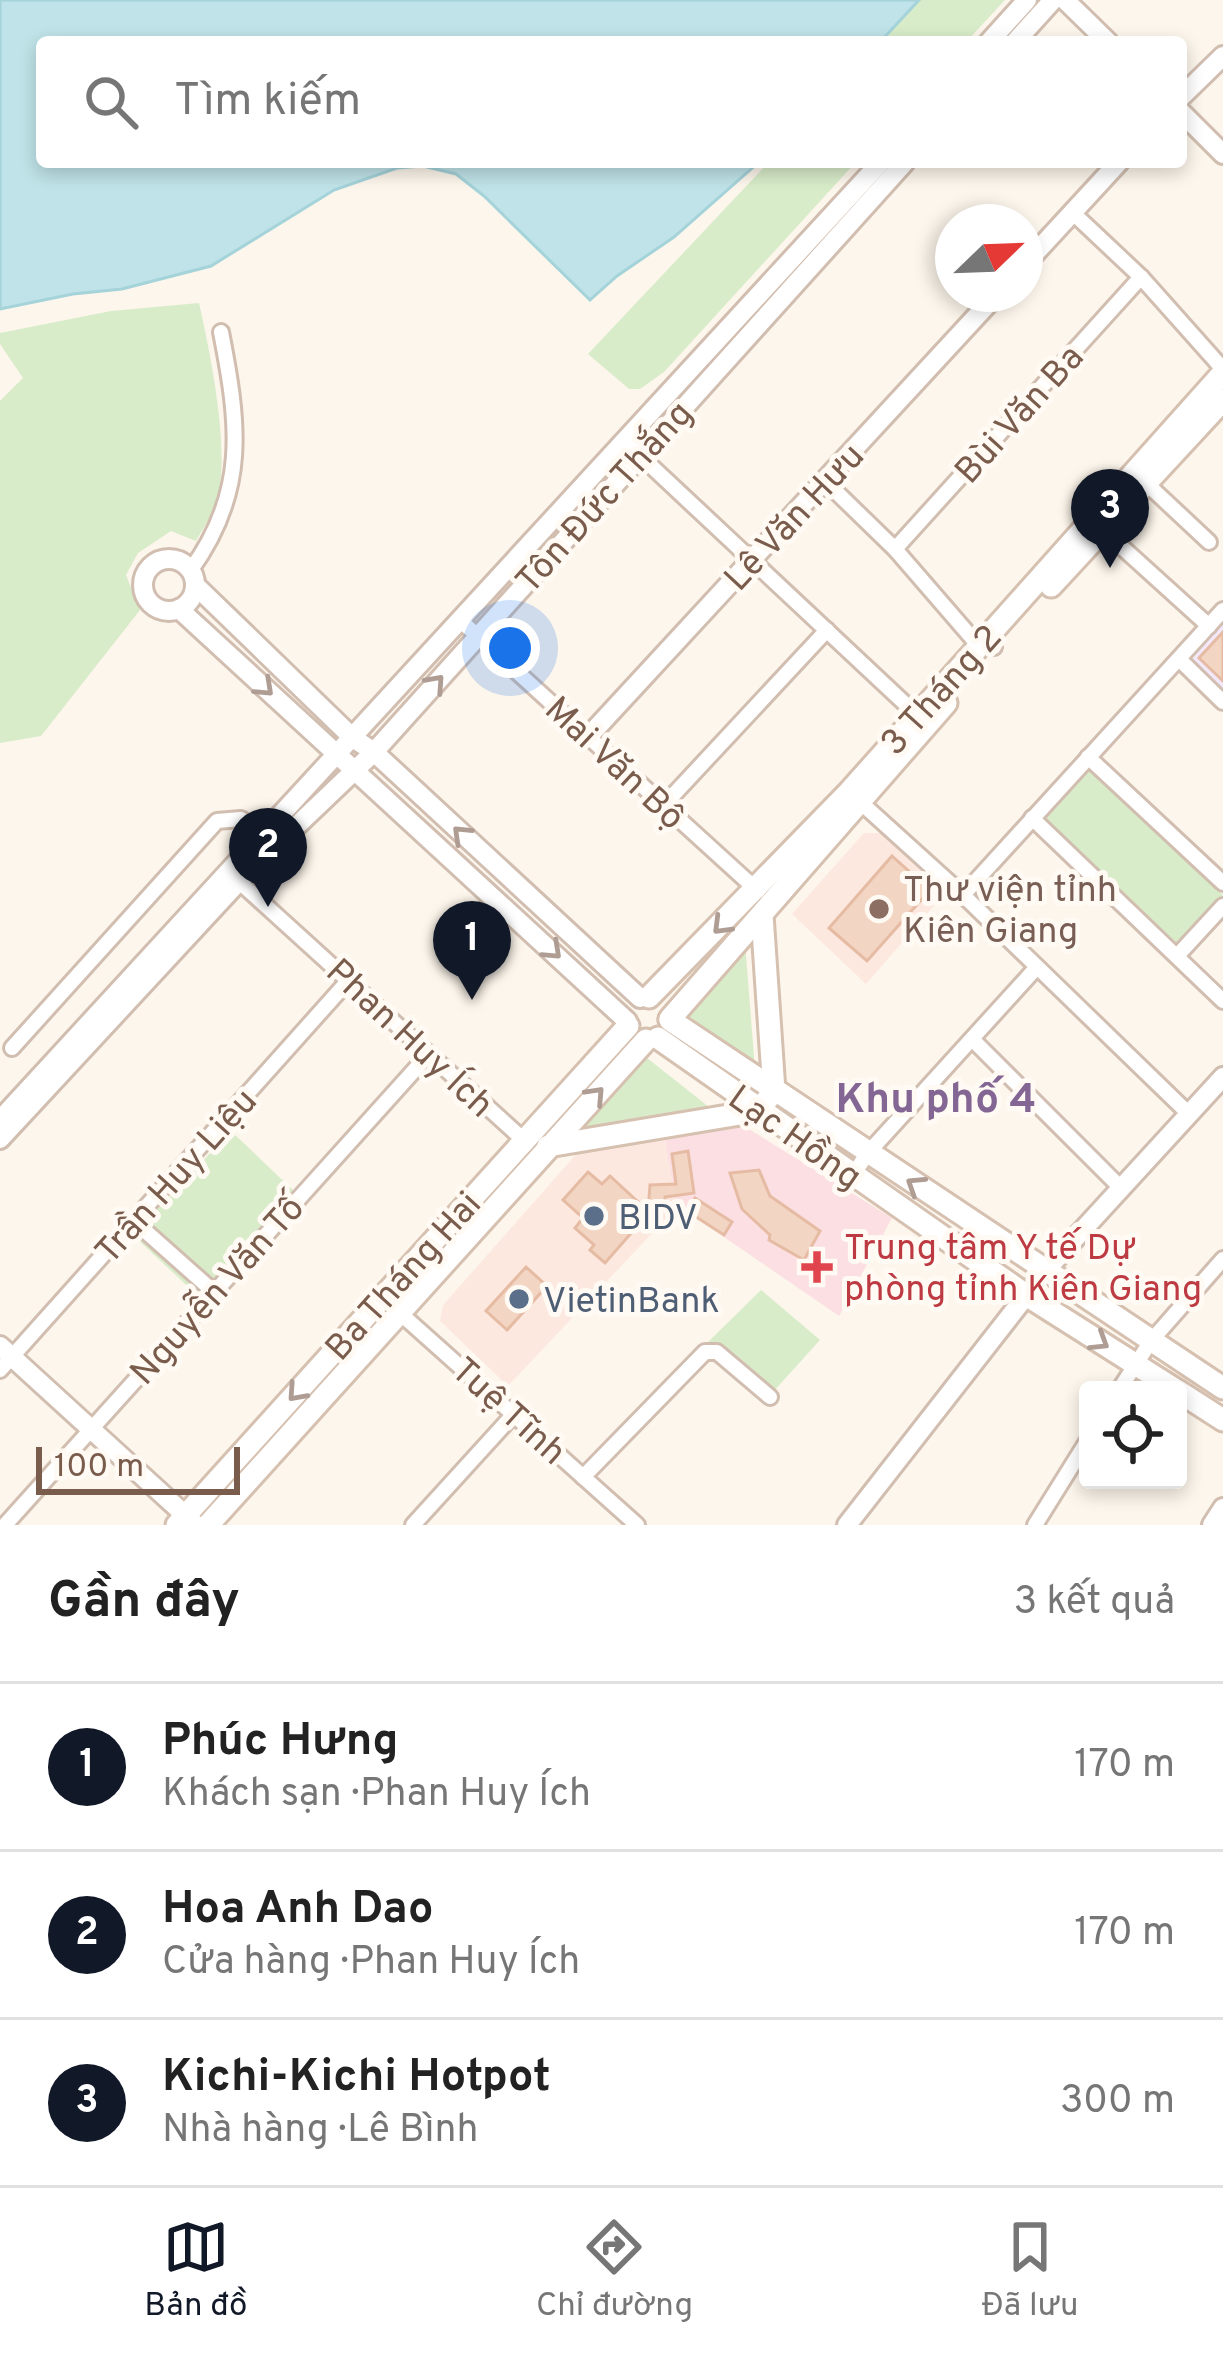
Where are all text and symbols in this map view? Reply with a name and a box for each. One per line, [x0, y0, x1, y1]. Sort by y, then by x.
search box [36, 36, 1187, 168]
icon: search [78, 69, 144, 135]
text: Tìm kiếm [174, 74, 361, 131]
north arrow [935, 204, 1043, 312]
street label: Bùi Văn Ba [946, 336, 1096, 495]
street label: Tôn Đức Thắng [506, 391, 705, 605]
street label: Lê Văn Hưu [716, 435, 876, 602]
pin: 3 [1071, 469, 1149, 568]
street label: 3 Tháng 2 [872, 617, 1014, 767]
your location [480, 618, 540, 678]
one-way arrow [252, 673, 273, 695]
one-way arrow [421, 675, 443, 697]
street label: Mai Văn Bộ [533, 688, 693, 842]
pin: 2 [229, 808, 307, 907]
one-way arrow [453, 827, 475, 849]
place label: Thư viện tỉnh Kiên Giang [903, 869, 1117, 956]
marker: Thư viện tỉnh Kiên Giang [866, 896, 892, 922]
pin: 1 [433, 901, 511, 1000]
one-way arrow [713, 912, 735, 934]
one-way arrow [539, 937, 560, 959]
street label: Phan Huy Ích [315, 949, 503, 1129]
district label: Khu phố 4 [836, 1075, 1036, 1128]
street label: Lạc Hồng [718, 1077, 869, 1202]
street label: Trần Huy Liệu [87, 1080, 269, 1275]
one-way arrow [582, 1087, 603, 1108]
one-way arrow [906, 1177, 928, 1199]
street label: Nguyễn Văn Tố [120, 1183, 319, 1396]
street label: Ba Tháng Hai [317, 1184, 493, 1372]
place label: BIDV [618, 1197, 698, 1243]
marker: BIDV [581, 1203, 607, 1229]
place label: Trung tâm Y tế Dự phòng tỉnh Kiên Giang [844, 1227, 1202, 1314]
marker: Trung tâm Y tế Dự phòng tỉnh Kiên Giang [801, 1251, 833, 1283]
place label: VietinBank [543, 1280, 720, 1326]
marker: VietinBank [506, 1286, 532, 1312]
one-way arrow [1087, 1328, 1109, 1350]
street label: Tuệ Tĩnh [440, 1349, 574, 1477]
one-way arrow [289, 1379, 310, 1400]
map controls [1079, 1381, 1187, 1489]
button: locate [1079, 1381, 1187, 1489]
scale bar [36, 1441, 240, 1494]
text: 100 m [54, 1447, 144, 1489]
text: Gần đây [48, 1571, 240, 1636]
text: 3 kết quả [1014, 1579, 1175, 1628]
text: Phúc Hưng [162, 1714, 399, 1771]
text: 1 [79, 1742, 95, 1791]
text: 170 m [1074, 1742, 1175, 1791]
text: Khách sạn · Phan Huy Ích [162, 1771, 591, 1820]
text: Hoa Anh Dao [162, 1882, 433, 1939]
text: 2 [75, 1910, 99, 1959]
text: 170 m [1074, 1910, 1175, 1959]
text: Cửa hàng · Phan Huy Ích [162, 1939, 580, 1988]
text: Kichi-Kichi Hotpot [162, 2050, 551, 2107]
text: 3 [75, 2078, 99, 2127]
text: 300 m [1060, 2078, 1175, 2127]
text: Nhà hàng · Lê Bình [162, 2107, 478, 2156]
tab: Bản đồ [144, 2214, 247, 2328]
tab: Chỉ đường [536, 2214, 693, 2328]
tab: Đã lưu [982, 2214, 1079, 2328]

